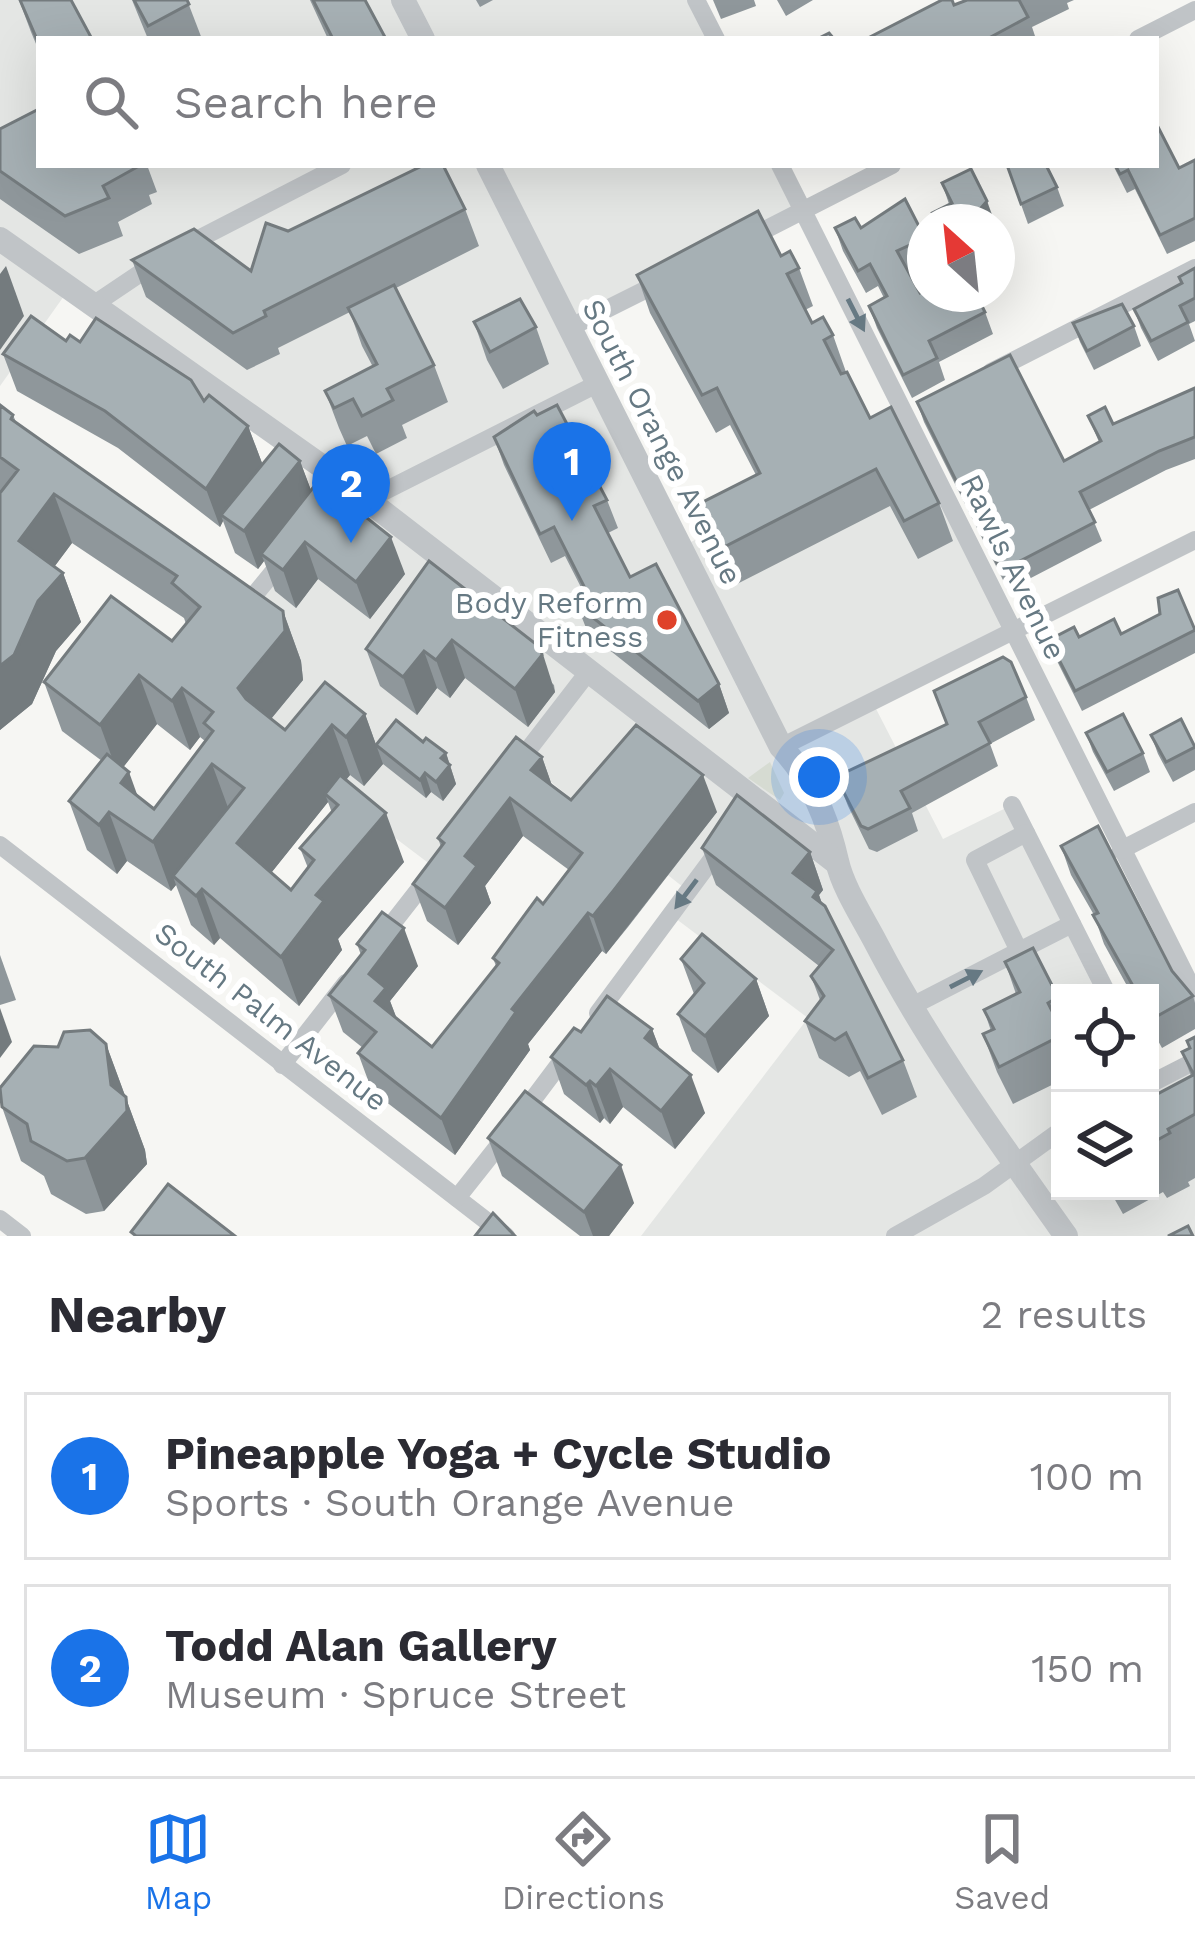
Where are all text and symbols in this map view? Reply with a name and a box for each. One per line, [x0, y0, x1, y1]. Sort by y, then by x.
search box [36, 36, 1159, 168]
icon: search [78, 69, 144, 135]
text: Search here [174, 76, 438, 129]
north arrow [907, 204, 1015, 312]
street label: South Orange Avenue [575, 293, 750, 590]
one-way arrow [845, 297, 865, 332]
pin: 1 [533, 422, 611, 521]
pin: 2 [312, 444, 390, 543]
street label: Rawls Avenue [953, 468, 1073, 665]
place label: Body Reform Fitness [455, 585, 643, 654]
marker: Body Reform Fitness [654, 607, 680, 633]
your location [789, 747, 849, 807]
one-way arrow [675, 879, 699, 910]
street label: South Palm Avenue [148, 915, 394, 1118]
one-way arrow [948, 969, 983, 989]
map controls [1051, 984, 1159, 1200]
button: locate [1051, 984, 1159, 1092]
button: layers [1051, 1092, 1159, 1200]
text: Nearby [48, 1285, 226, 1344]
text: 2 results [981, 1292, 1147, 1337]
text: Pineapple Yoga + Cycle Studio [165, 1427, 832, 1480]
text: 1 [82, 1454, 98, 1499]
text: 100 m [1030, 1454, 1144, 1499]
text: Sports · South Orange Avenue [165, 1480, 734, 1525]
text: Todd Alan Gallery [165, 1619, 557, 1672]
text: 2 [78, 1646, 102, 1691]
text: 150 m [1031, 1646, 1144, 1691]
text: Museum · Spruce Street [165, 1672, 626, 1717]
tab: Map [145, 1806, 212, 1917]
tab: Directions [502, 1806, 665, 1917]
tab: Saved [954, 1806, 1050, 1917]

